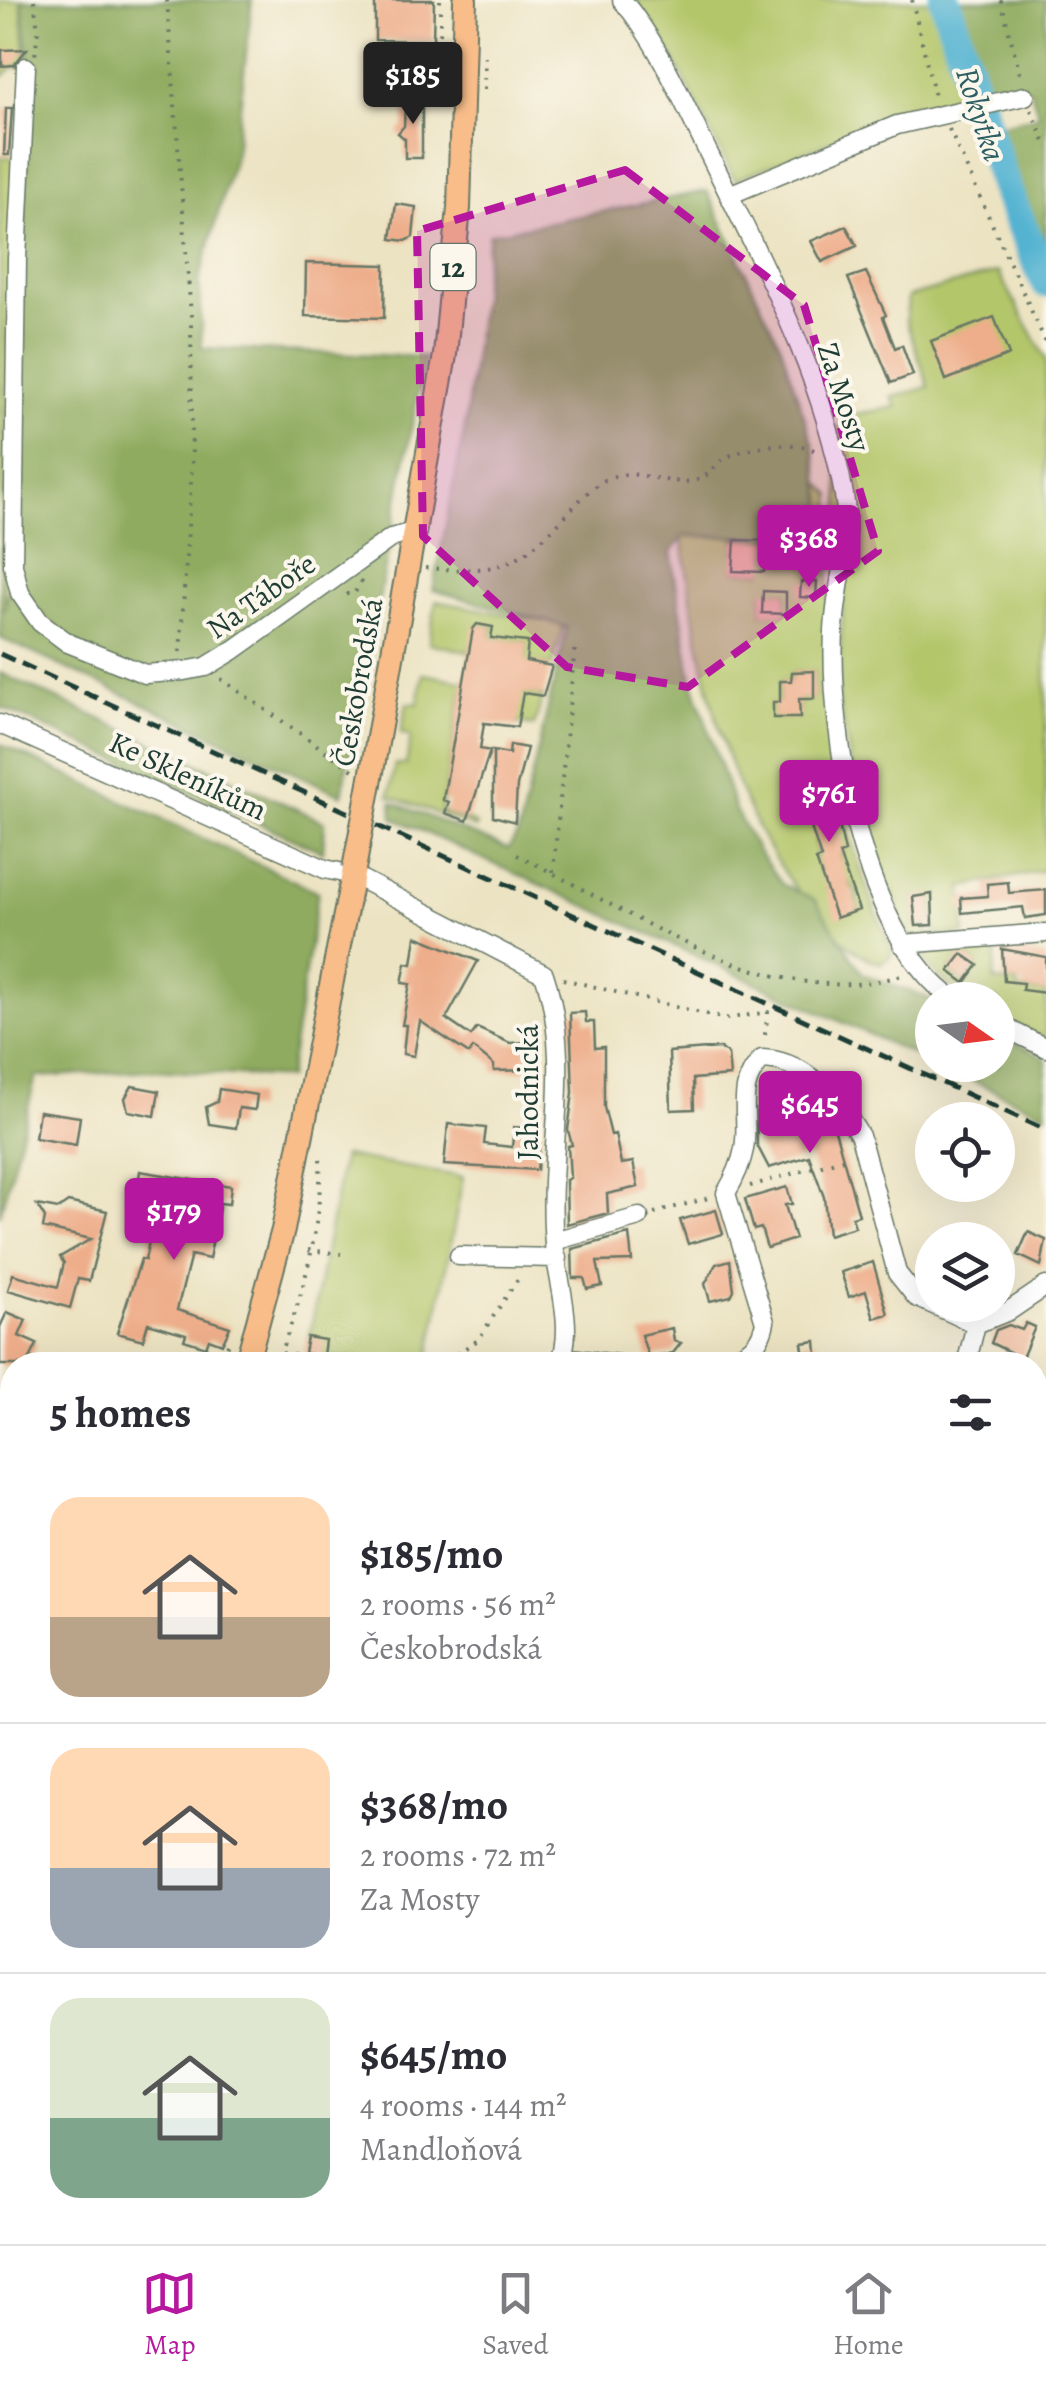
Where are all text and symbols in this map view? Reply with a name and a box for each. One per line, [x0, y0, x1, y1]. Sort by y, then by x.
pin: $185 [354, 42, 472, 127]
text: $185 [385, 52, 441, 96]
water label: Rokytka [945, 61, 1017, 167]
road number: 12 [430, 244, 476, 290]
street label: Za Mosty [808, 338, 881, 457]
pin: $368 [750, 505, 868, 590]
text: $368 [780, 515, 838, 559]
street label: Na Táboře [199, 544, 323, 648]
street label: Českobrodská [323, 594, 393, 770]
street label: Ke Skleníkům [103, 722, 273, 830]
pin: $761 [770, 760, 888, 845]
text: $761 [802, 770, 856, 814]
north arrow [915, 982, 1015, 1082]
map controls [915, 982, 1015, 1322]
street label: Jahodnická [508, 1024, 548, 1160]
pin: $645 [751, 1071, 869, 1156]
text: $645 [781, 1081, 839, 1125]
button: locate [915, 1102, 1015, 1202]
pin: $179 [115, 1178, 233, 1263]
text: $179 [147, 1188, 201, 1232]
button: layers [915, 1222, 1015, 1322]
text: 5 homes [50, 1384, 191, 1441]
icon: filters [943, 1385, 998, 1440]
text: $185/mo [360, 1525, 503, 1582]
icon: home [130, 1537, 250, 1657]
text: 2 rooms · 56 m² [360, 1582, 556, 1626]
text: Českobrodská [360, 1626, 542, 1670]
text: $368/mo [360, 1776, 508, 1833]
icon: home [130, 1788, 250, 1908]
text: 2 rooms · 72 m² [360, 1833, 556, 1877]
text: Za Mosty [360, 1877, 480, 1921]
text: $645/mo [360, 2026, 508, 2083]
icon: home [130, 2038, 250, 2158]
text: 4 rooms · 144 m² [360, 2083, 567, 2127]
text: Mandloňová [360, 2127, 522, 2171]
tab: Map [142, 2266, 197, 2364]
tab: Saved [482, 2266, 549, 2364]
tab: Home [833, 2266, 904, 2364]

